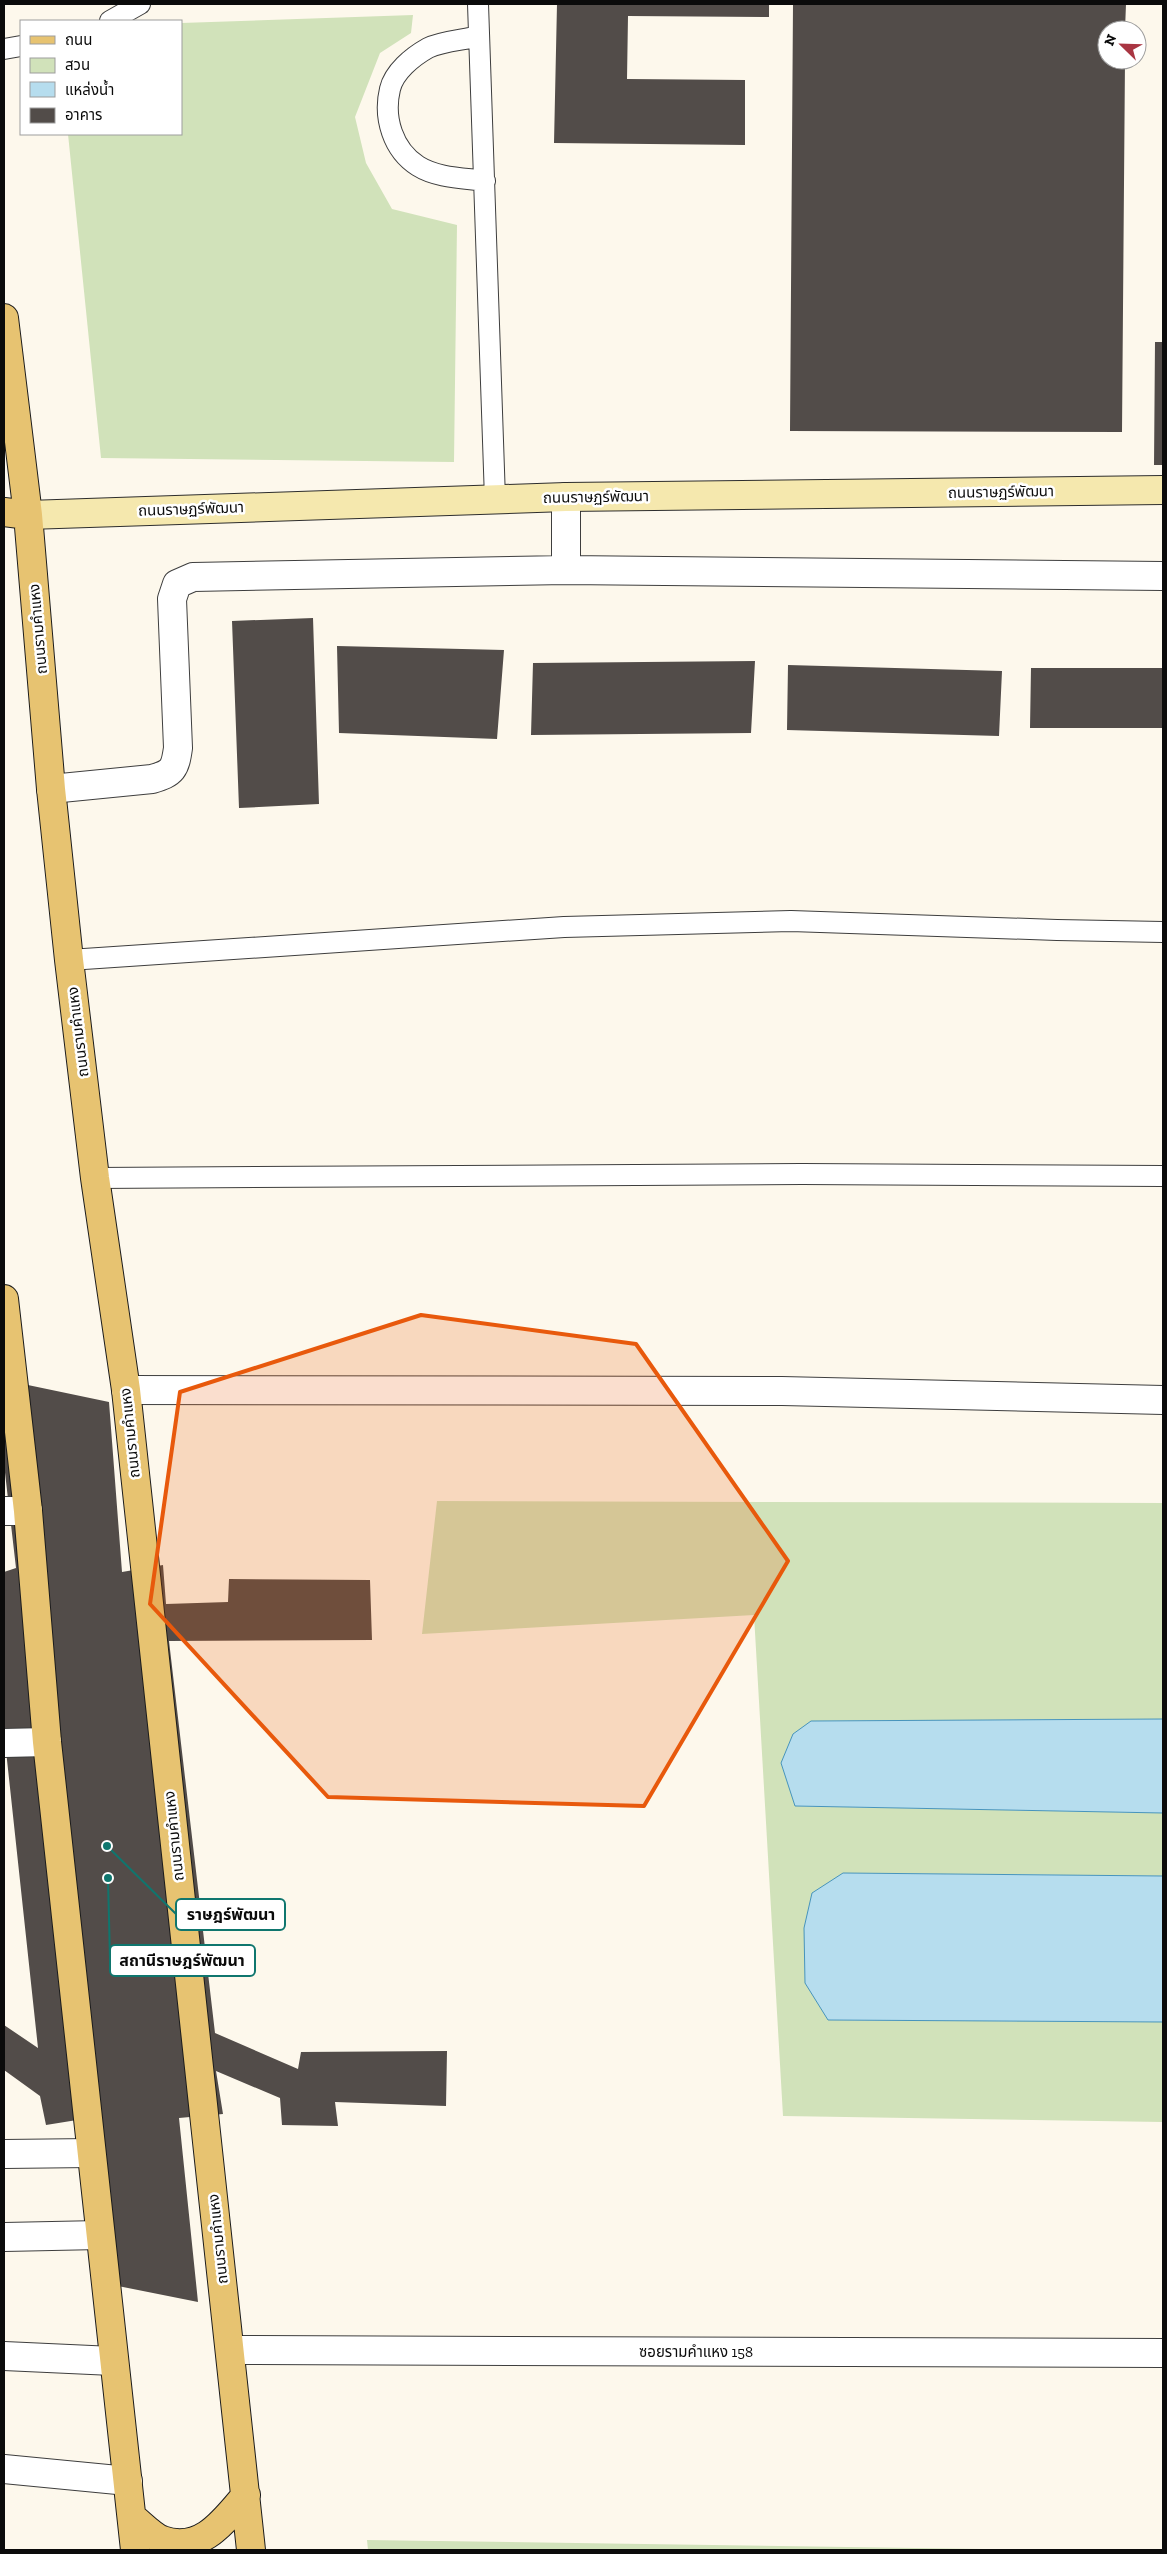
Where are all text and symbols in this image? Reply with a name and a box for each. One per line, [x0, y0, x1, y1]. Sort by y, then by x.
legend [20, 20, 182, 135]
north arrow [1097, 20, 1147, 70]
text: ถนน [65, 31, 92, 49]
text: N [1101, 32, 1121, 48]
text: สวน [65, 56, 90, 74]
text: แหล่งน้ำ [65, 79, 114, 99]
text: อาคาร [65, 106, 102, 124]
street label: ถนนราษฏร์พัฒนา [948, 482, 1054, 502]
street label: ถนนราษฏร์พัฒนา [543, 487, 649, 507]
street label: ถนนราษฏร์พัฒนา [138, 498, 244, 520]
street label: ถนนรามคำแหง [25, 583, 51, 675]
street label: ถนนรามคำแหง [64, 986, 92, 1078]
street label: ถนนรามคำแหง [116, 1387, 144, 1479]
street label: ถนนรามคำแหง [160, 1790, 188, 1882]
callout: ราษฎร์พัฒนา [176, 1899, 285, 1930]
text: ราษฎร์พัฒนา [187, 1905, 275, 1924]
callout: สถานีราษฎร์พัฒนา [110, 1945, 255, 1976]
text: สถานีราษฎร์พัฒนา [119, 1951, 245, 1970]
street label: ถนนรามคำแหง [204, 2193, 232, 2285]
street label: ซอยรามคำแหง 158 [639, 2343, 753, 2361]

